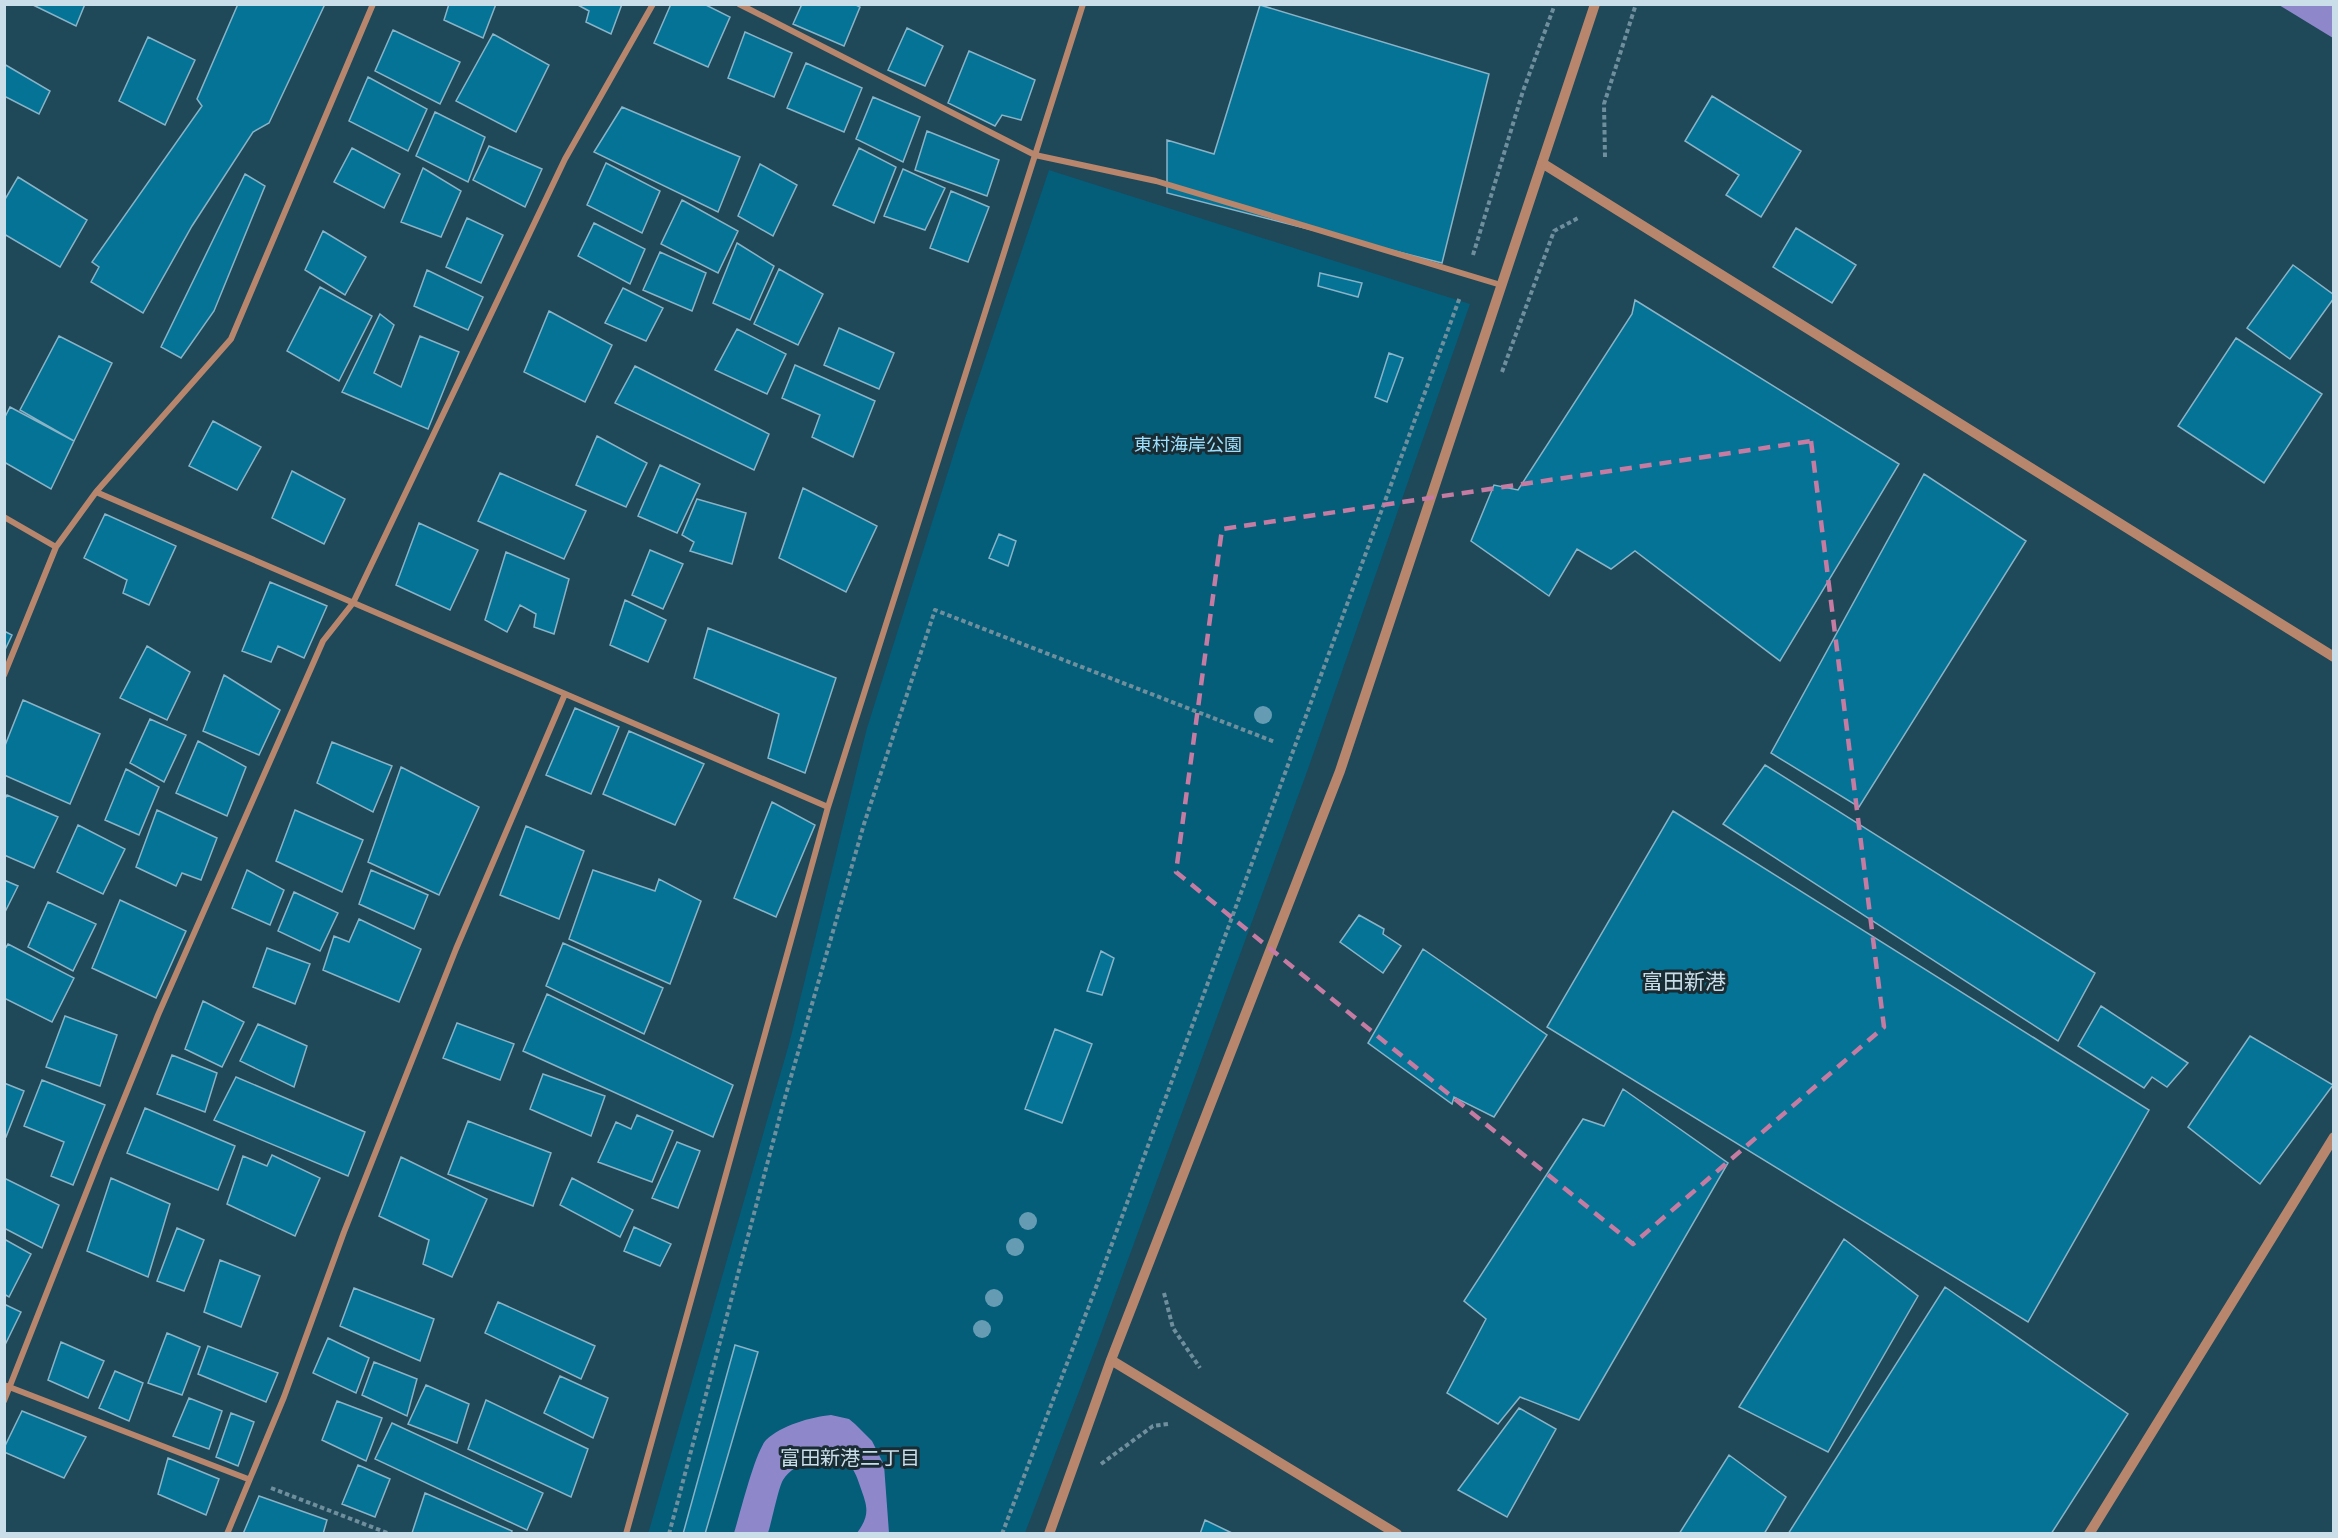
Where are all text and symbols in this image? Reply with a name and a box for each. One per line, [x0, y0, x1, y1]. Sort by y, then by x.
park label: 東村海岸公園 [1134, 435, 1242, 455]
district label: 富田新港 [1642, 970, 1726, 993]
district label: 富田新港二丁目 [780, 1447, 920, 1469]

